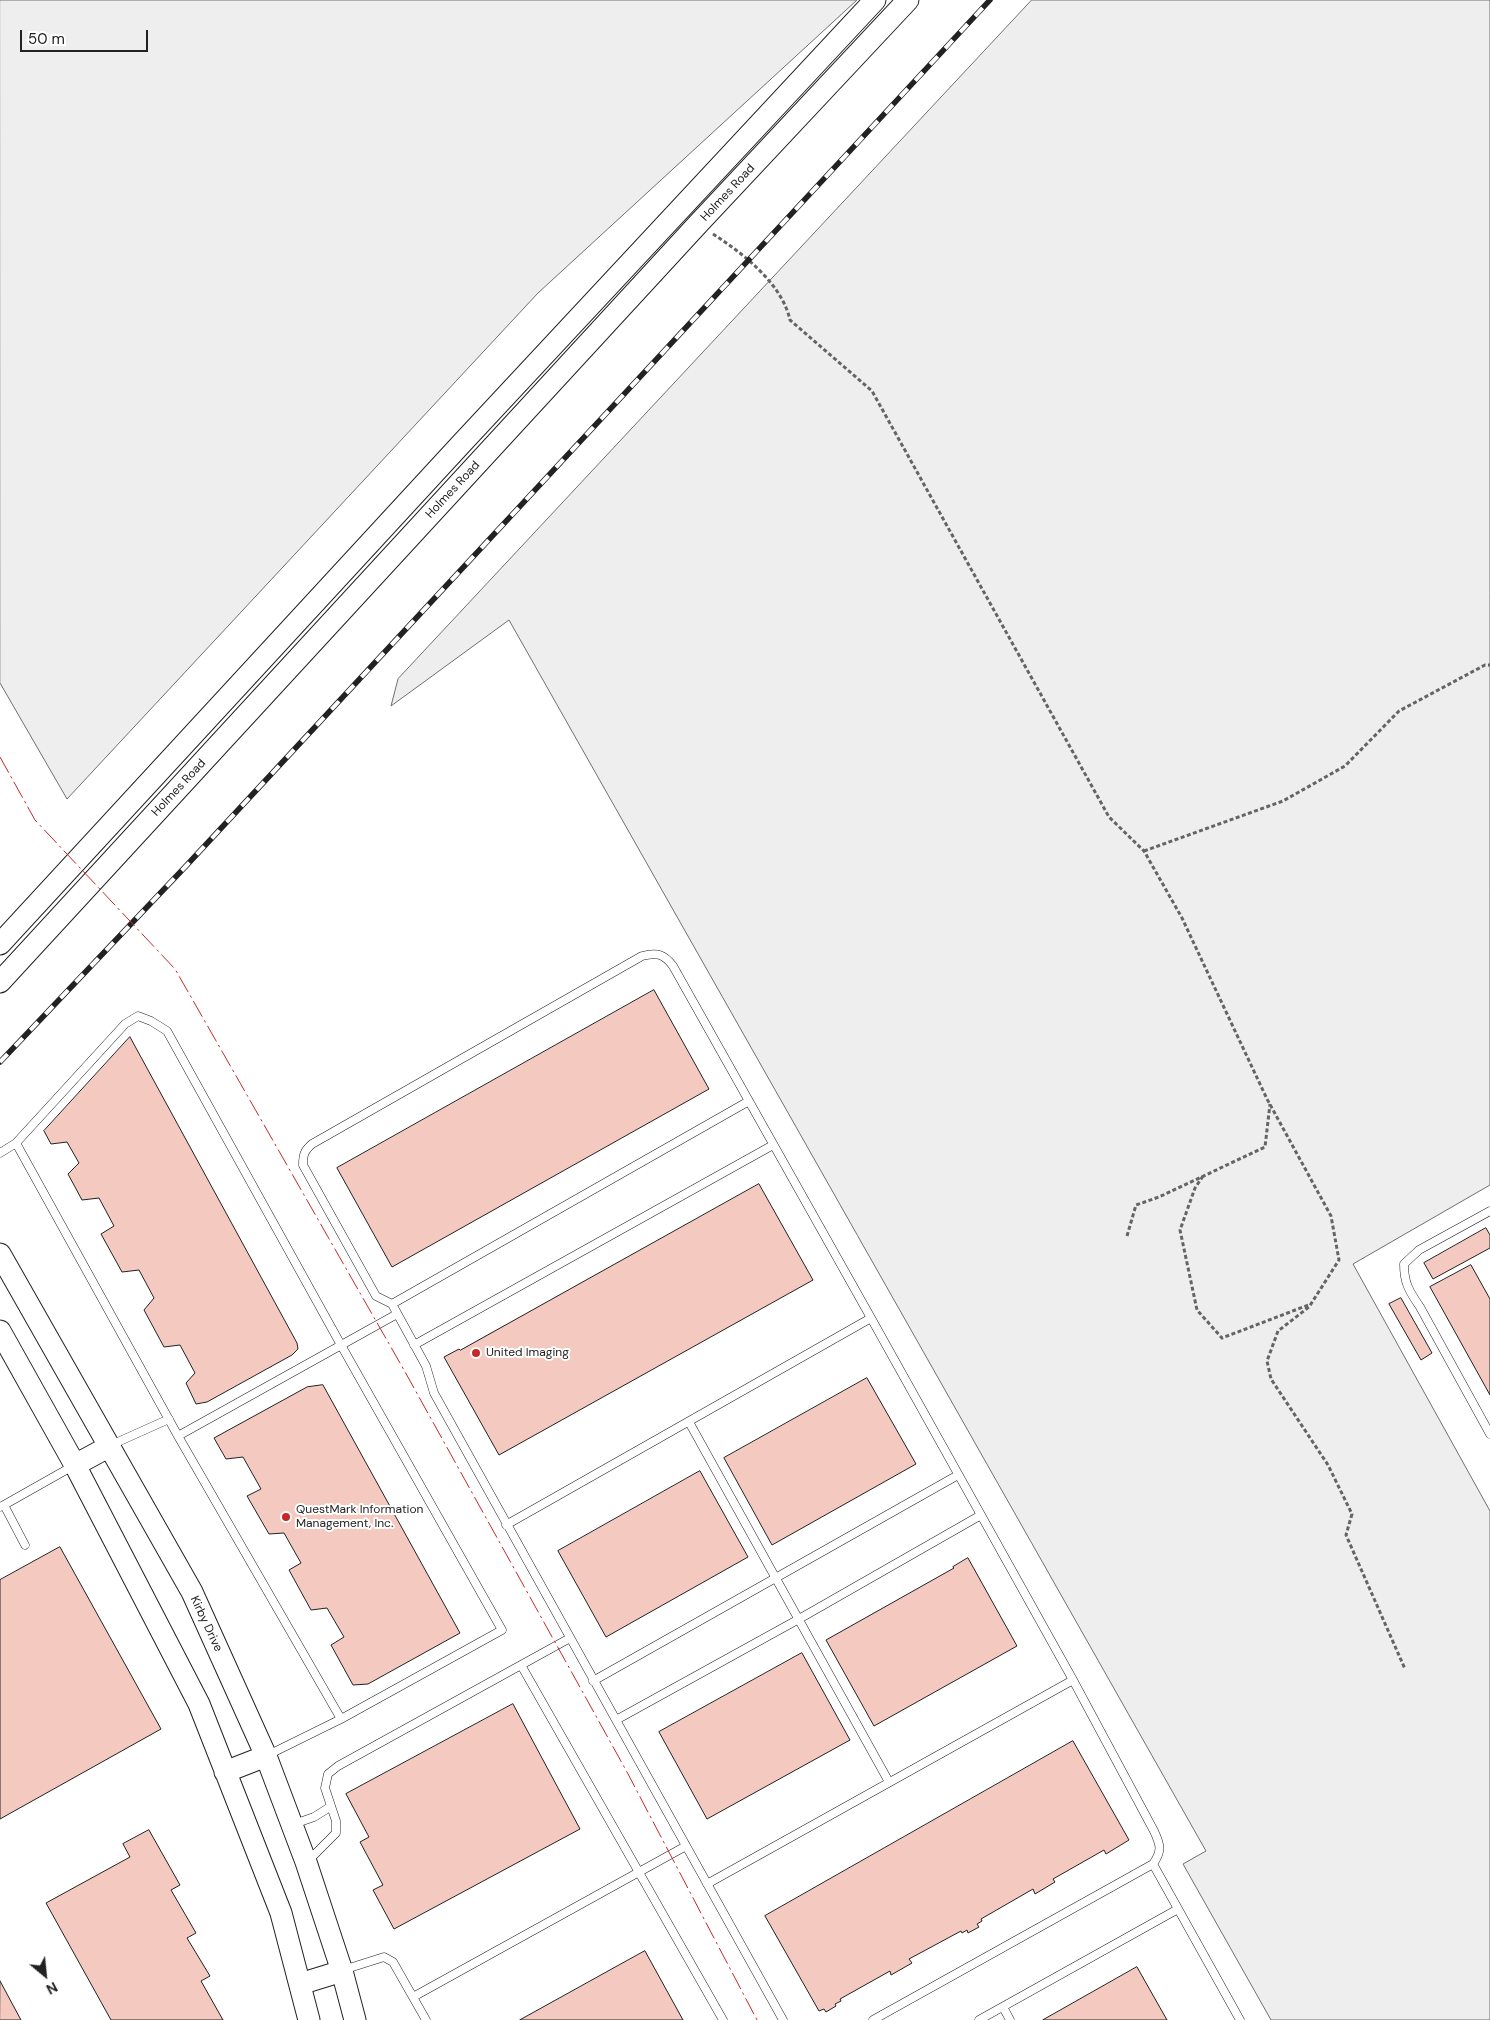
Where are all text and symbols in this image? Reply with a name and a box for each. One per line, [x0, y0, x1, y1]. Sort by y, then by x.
scale bar [22, 20, 150, 52]
text: 50 m [28, 29, 65, 49]
street label: Holmes Road [698, 162, 758, 224]
street label: Holmes Road [423, 459, 483, 521]
street label: Holmes Road [149, 757, 209, 819]
place label: United Imaging [486, 1346, 569, 1360]
marker: United Imaging [470, 1347, 482, 1359]
place label: QuestMark Information Management, Inc. [296, 1503, 423, 1531]
marker: QuestMark Information Management, Inc. [280, 1511, 292, 1523]
street label: Kirby Drive [187, 1594, 225, 1654]
north arrow [20, 1950, 70, 2000]
text: N [43, 1978, 61, 1999]

